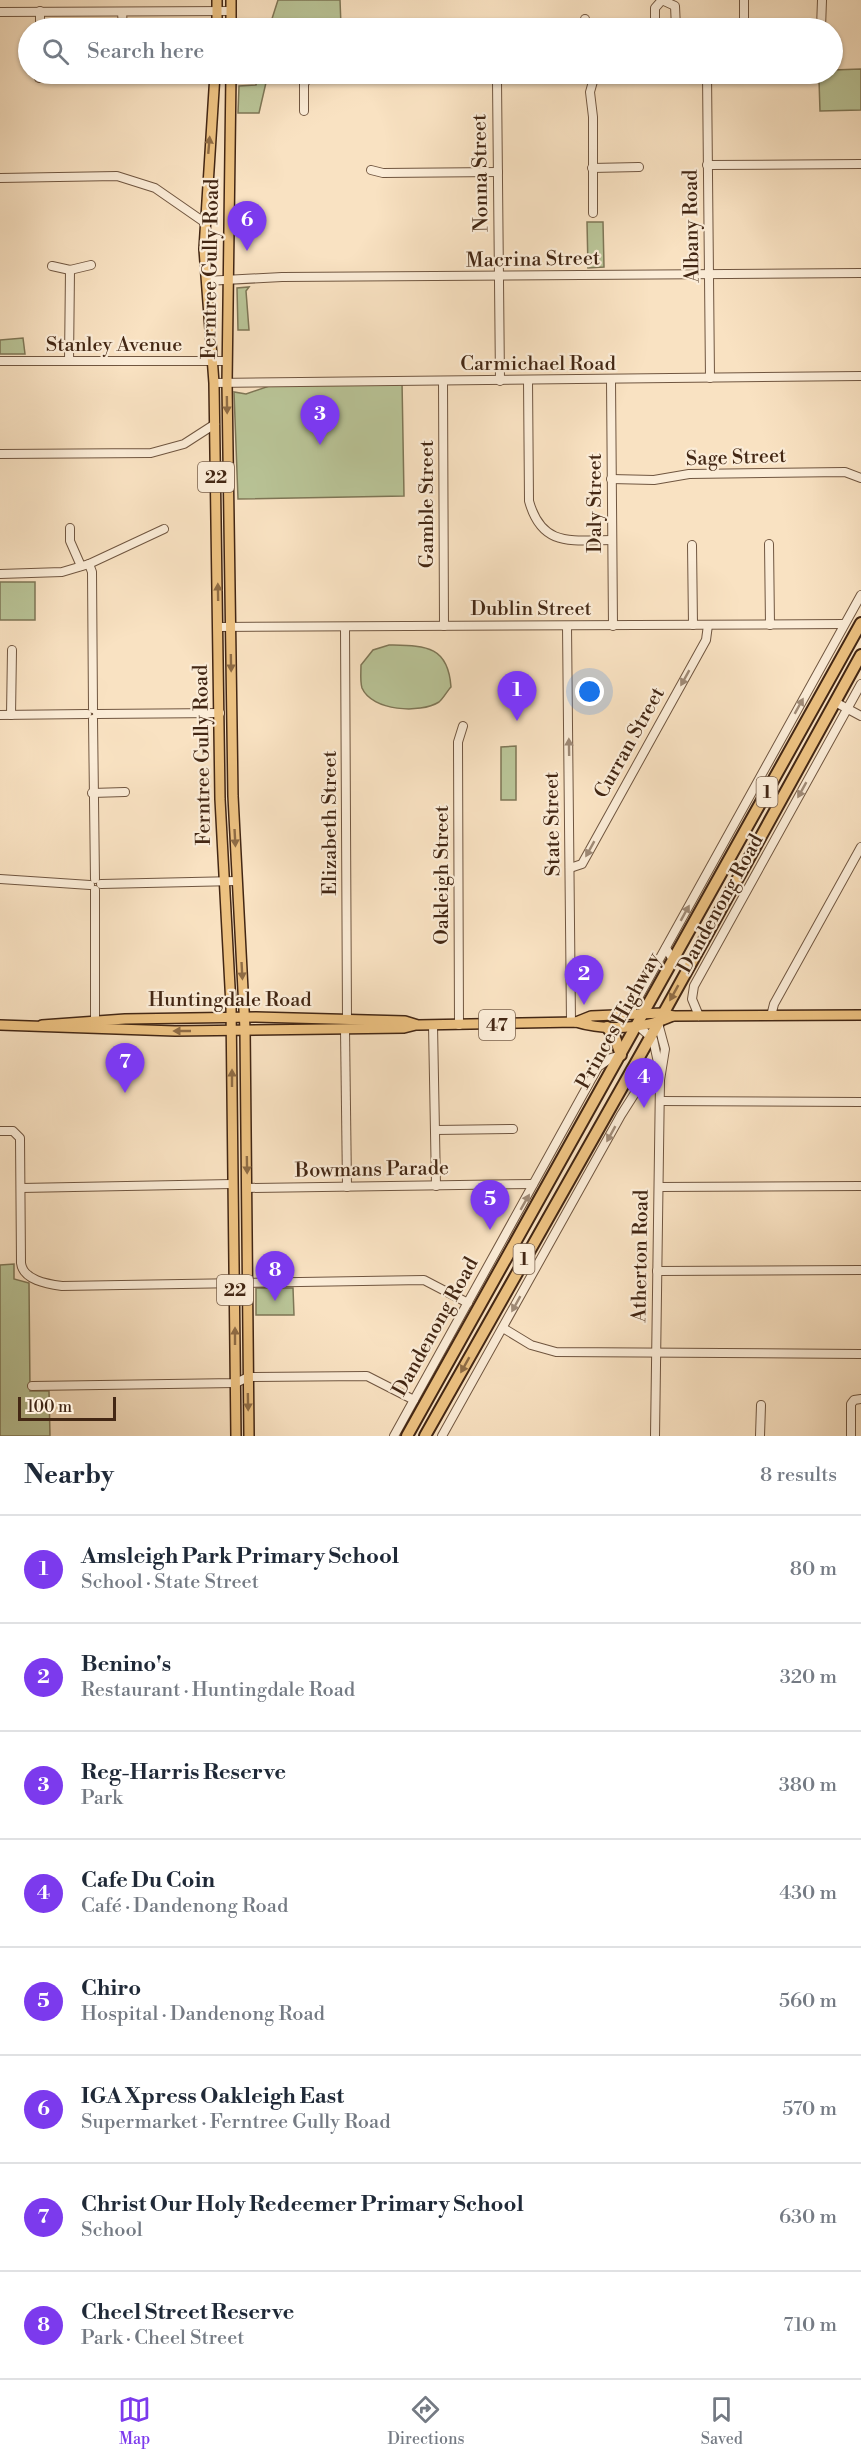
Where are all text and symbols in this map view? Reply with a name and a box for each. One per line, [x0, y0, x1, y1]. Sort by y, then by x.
search box [18, 18, 843, 84]
icon: search [39, 35, 72, 68]
text: Search here [87, 38, 204, 65]
street label: Nonna Street [467, 114, 495, 232]
one-way arrow [204, 136, 214, 155]
street label: Albany Road [679, 169, 706, 284]
street label: Ferntree Gully Road [197, 178, 225, 360]
pin: 6 [228, 202, 266, 251]
street label: Macrina Street [466, 246, 600, 274]
street label: Stanley Avenue [46, 333, 182, 358]
street label: Carmichael Road [460, 352, 616, 377]
one-way arrow [222, 395, 232, 414]
pin: 3 [300, 396, 340, 445]
street label: Gamble Street [415, 440, 440, 568]
street label: Sage Street [685, 444, 787, 472]
street label: Daly Street [583, 453, 608, 553]
road number: 22 [198, 462, 234, 492]
one-way arrow [213, 582, 223, 601]
street label: Dublin Street [470, 597, 592, 622]
one-way arrow [226, 653, 236, 672]
street label: Ferntree Gully Road [189, 664, 217, 846]
one-way arrow [680, 670, 690, 687]
pin: 1 [498, 672, 536, 721]
your location [575, 677, 604, 706]
street label: Curran Street [589, 683, 671, 803]
one-way arrow [794, 697, 804, 714]
one-way arrow [564, 737, 574, 756]
street label: Elizabeth Street [318, 750, 343, 896]
street label: State Street [540, 772, 566, 876]
road number: 1 [756, 777, 777, 807]
one-way arrow [797, 782, 807, 799]
street label: Oakleigh Street [430, 805, 455, 945]
one-way arrow [231, 829, 240, 848]
street label: Dandenong Road [672, 830, 770, 978]
one-way arrow [585, 841, 595, 858]
one-way arrow [680, 904, 690, 921]
street label: Princes Highway [571, 948, 667, 1094]
pin: 2 [564, 956, 604, 1005]
one-way arrow [237, 961, 246, 980]
one-way arrow [670, 985, 680, 1002]
street label: Huntingdale Road [148, 988, 312, 1013]
road number: 47 [479, 1010, 515, 1040]
one-way arrow [173, 1026, 192, 1036]
pin: 7 [106, 1044, 144, 1093]
pin: 4 [624, 1058, 664, 1108]
one-way arrow [227, 1069, 236, 1088]
one-way arrow [605, 1126, 616, 1142]
one-way arrow [242, 1155, 251, 1174]
street label: Bowmans Parade [294, 1156, 449, 1184]
pin: 5 [470, 1180, 510, 1230]
street label: Atherton Road [627, 1189, 655, 1324]
one-way arrow [520, 1193, 530, 1210]
road number: 1 [514, 1244, 534, 1274]
pin: 8 [256, 1252, 294, 1301]
street label: Dandenong Road [387, 1253, 485, 1401]
road number: 22 [217, 1275, 253, 1305]
one-way arrow [511, 1296, 521, 1313]
one-way arrow [230, 1326, 240, 1345]
one-way arrow [459, 1357, 470, 1373]
one-way arrow [243, 1392, 253, 1411]
scale bar [18, 1394, 116, 1422]
text: 100 m [27, 1397, 72, 1417]
text: Nearby [24, 1459, 114, 1491]
text: 8 results [760, 1463, 837, 1488]
text: Amsleigh Park Primary School [81, 1543, 399, 1570]
text: 1 [39, 1557, 48, 1582]
text: 80 m [790, 1557, 837, 1582]
text: School · State Street [81, 1570, 259, 1595]
text: Benino's [81, 1651, 171, 1678]
text: 2 [37, 1665, 50, 1690]
text: 320 m [780, 1665, 837, 1690]
text: Restaurant · Huntingdale Road [81, 1678, 355, 1703]
text: Reg-Harris Reserve [81, 1759, 286, 1786]
text: 3 [37, 1773, 50, 1798]
text: 380 m [779, 1773, 837, 1798]
text: Park [81, 1786, 123, 1811]
text: Cafe Du Coin [81, 1867, 215, 1894]
text: 4 [37, 1881, 50, 1906]
text: 430 m [779, 1881, 837, 1906]
text: Café · Dandenong Road [81, 1894, 288, 1919]
text: Chiro [81, 1975, 141, 2002]
text: 5 [37, 1989, 50, 2014]
text: 560 m [779, 1989, 837, 2014]
text: Hospital · Dandenong Road [81, 2002, 325, 2027]
text: IGA Xpress Oakleigh East [81, 2083, 344, 2110]
text: 6 [37, 2097, 50, 2122]
text: 570 m [782, 2097, 837, 2122]
text: Supermarket · Ferntree Gully Road [81, 2110, 391, 2135]
text: Christ Our Holy Redeemer Primary School [81, 2191, 524, 2218]
text: 7 [38, 2205, 49, 2230]
text: 630 m [779, 2205, 837, 2230]
text: School [81, 2218, 143, 2243]
text: Cheel Street Reserve [81, 2299, 294, 2326]
text: 8 [37, 2313, 50, 2338]
text: 710 m [783, 2313, 837, 2338]
text: Park · Cheel Street [81, 2326, 244, 2351]
tab: Map [118, 2393, 151, 2449]
tab: Directions [387, 2393, 465, 2449]
tab: Saved [701, 2393, 743, 2449]

